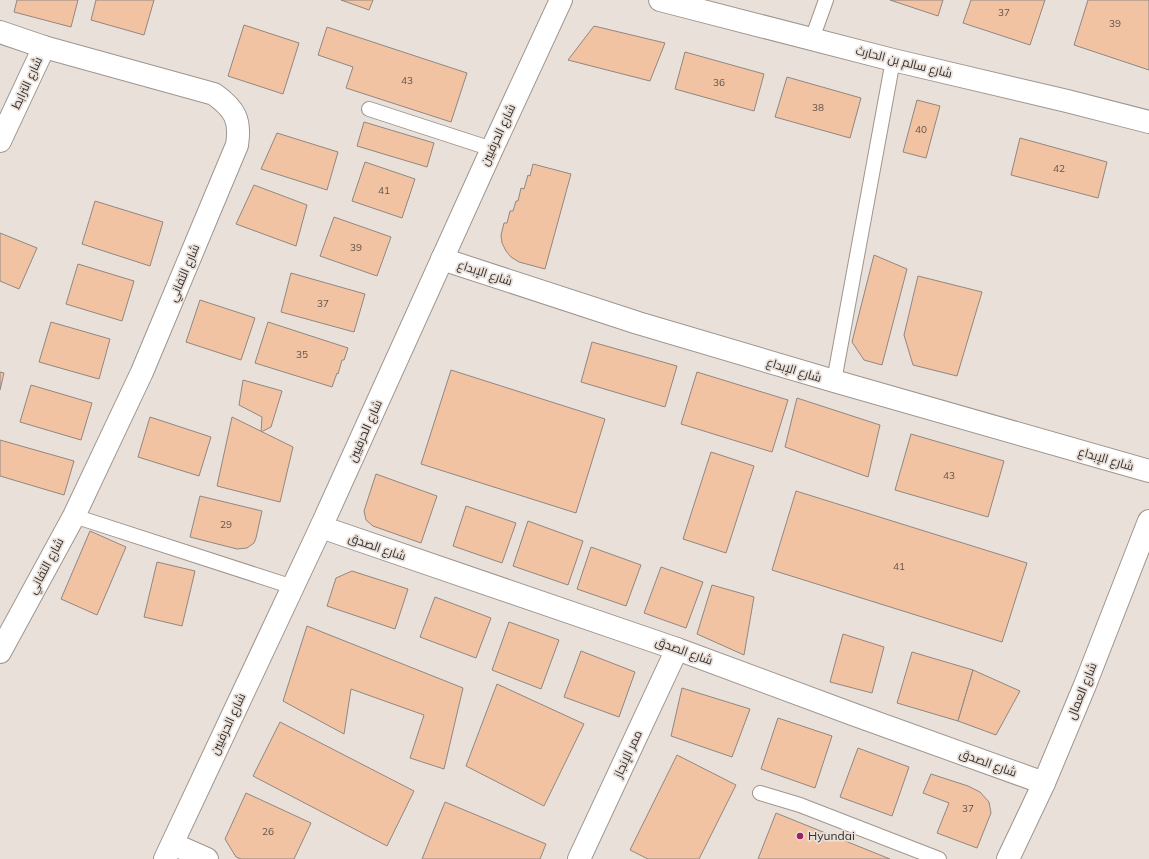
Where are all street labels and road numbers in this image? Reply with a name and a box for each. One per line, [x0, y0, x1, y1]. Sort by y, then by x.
street label: شارع سالم بن الحارث [854, 42, 954, 82]
street label: شارع الترابط [8, 54, 46, 112]
street label: شارع الحرفيين [477, 101, 519, 169]
street label: شارع التفاني [165, 242, 205, 305]
street label: شارع الإبداع [456, 257, 515, 289]
street label: شارع الإبداع [764, 354, 824, 386]
street label: شارع الحرفيين [344, 397, 386, 465]
street label: شارع الإبداع [1076, 443, 1136, 475]
street label: شارع الصدق [346, 530, 408, 564]
street label: شارع التفاني [25, 535, 69, 598]
street label: شارع الصدق [653, 633, 715, 669]
street label: شارع العمال [1063, 660, 1101, 722]
street label: شارع الحرفيين [207, 690, 249, 758]
street label: ممر الإنجاز [610, 728, 645, 781]
street label: شارع الصدق [957, 745, 1019, 781]

